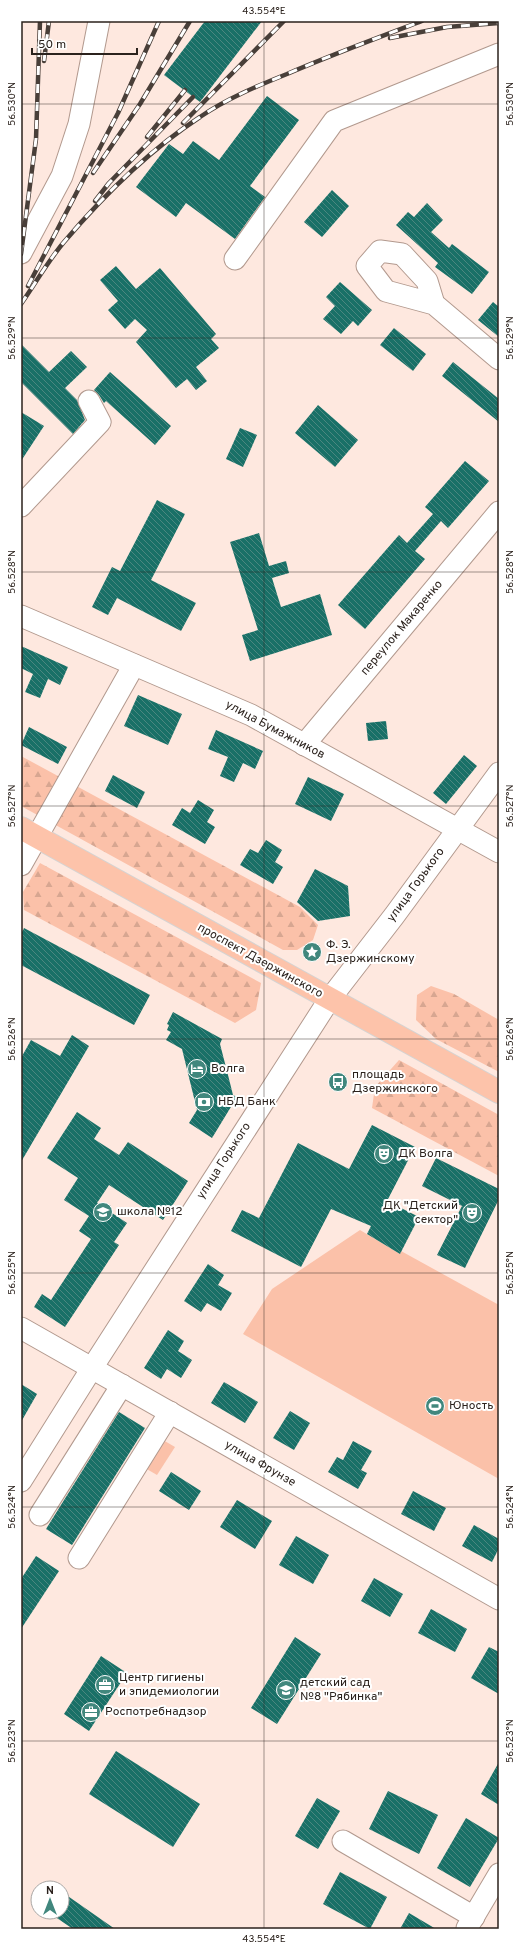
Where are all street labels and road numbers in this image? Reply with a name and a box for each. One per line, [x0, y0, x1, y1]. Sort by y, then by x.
street label: переулок Макаренко [357, 577, 447, 679]
street label: улица Бумажников [222, 697, 328, 763]
street label: улица Горького [384, 844, 449, 925]
street label: проспект Дзержинского [194, 920, 326, 1002]
street label: улица Горького [193, 1119, 255, 1202]
street label: улица Фрунзе [221, 1437, 299, 1491]

